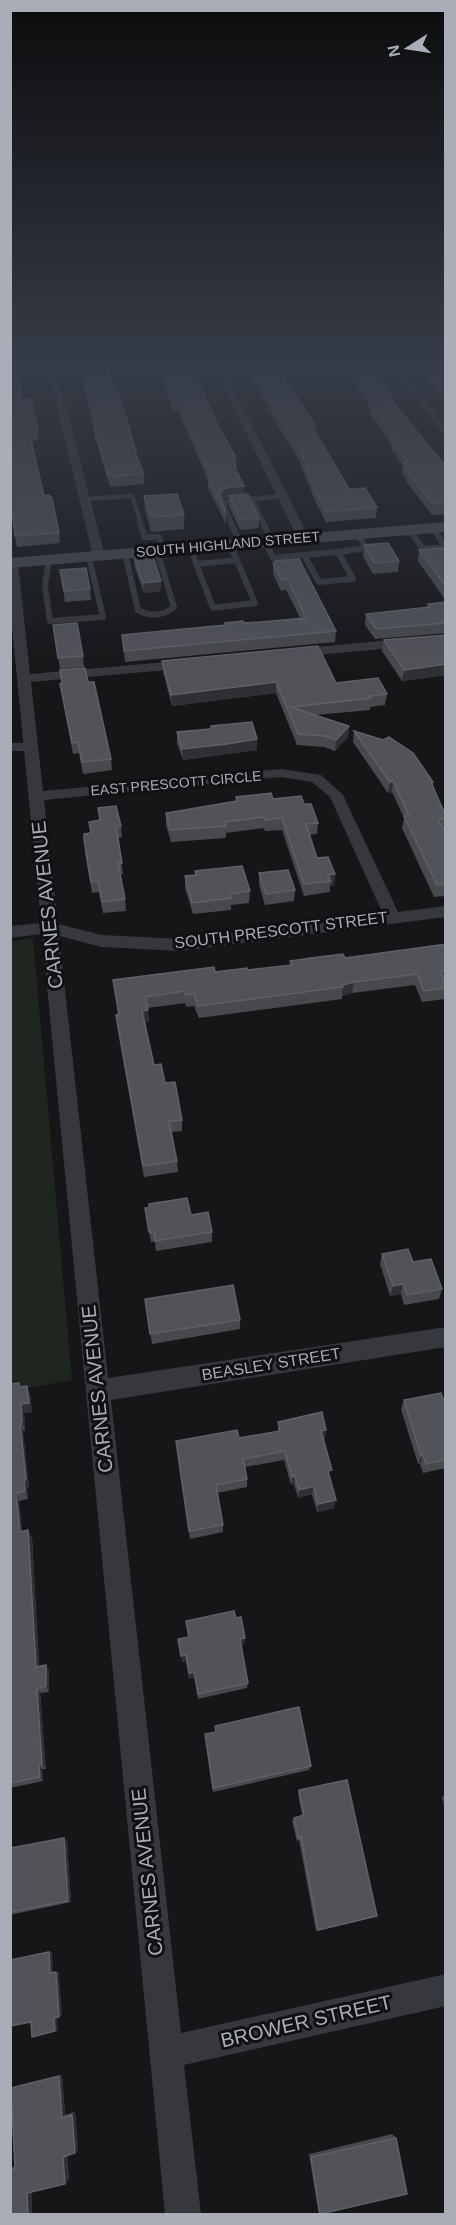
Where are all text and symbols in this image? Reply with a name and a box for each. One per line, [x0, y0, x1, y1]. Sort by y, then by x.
north arrow [378, 18, 438, 78]
text: N [384, 44, 403, 58]
street label: SOUTH HIGHLAND STREET [135, 528, 321, 560]
street label: EAST PRESCOTT CIRCLE [90, 768, 262, 798]
street label: CARNES AVENUE [27, 820, 67, 990]
street label: SOUTH PRESCOTT STREET [173, 908, 389, 952]
street label: CARNES AVENUE [77, 1304, 117, 1474]
street label: BEASLEY STREET [200, 1345, 342, 1383]
street label: CARNES AVENUE [127, 1787, 167, 1957]
street label: BROWER STREET [219, 1991, 393, 2051]

